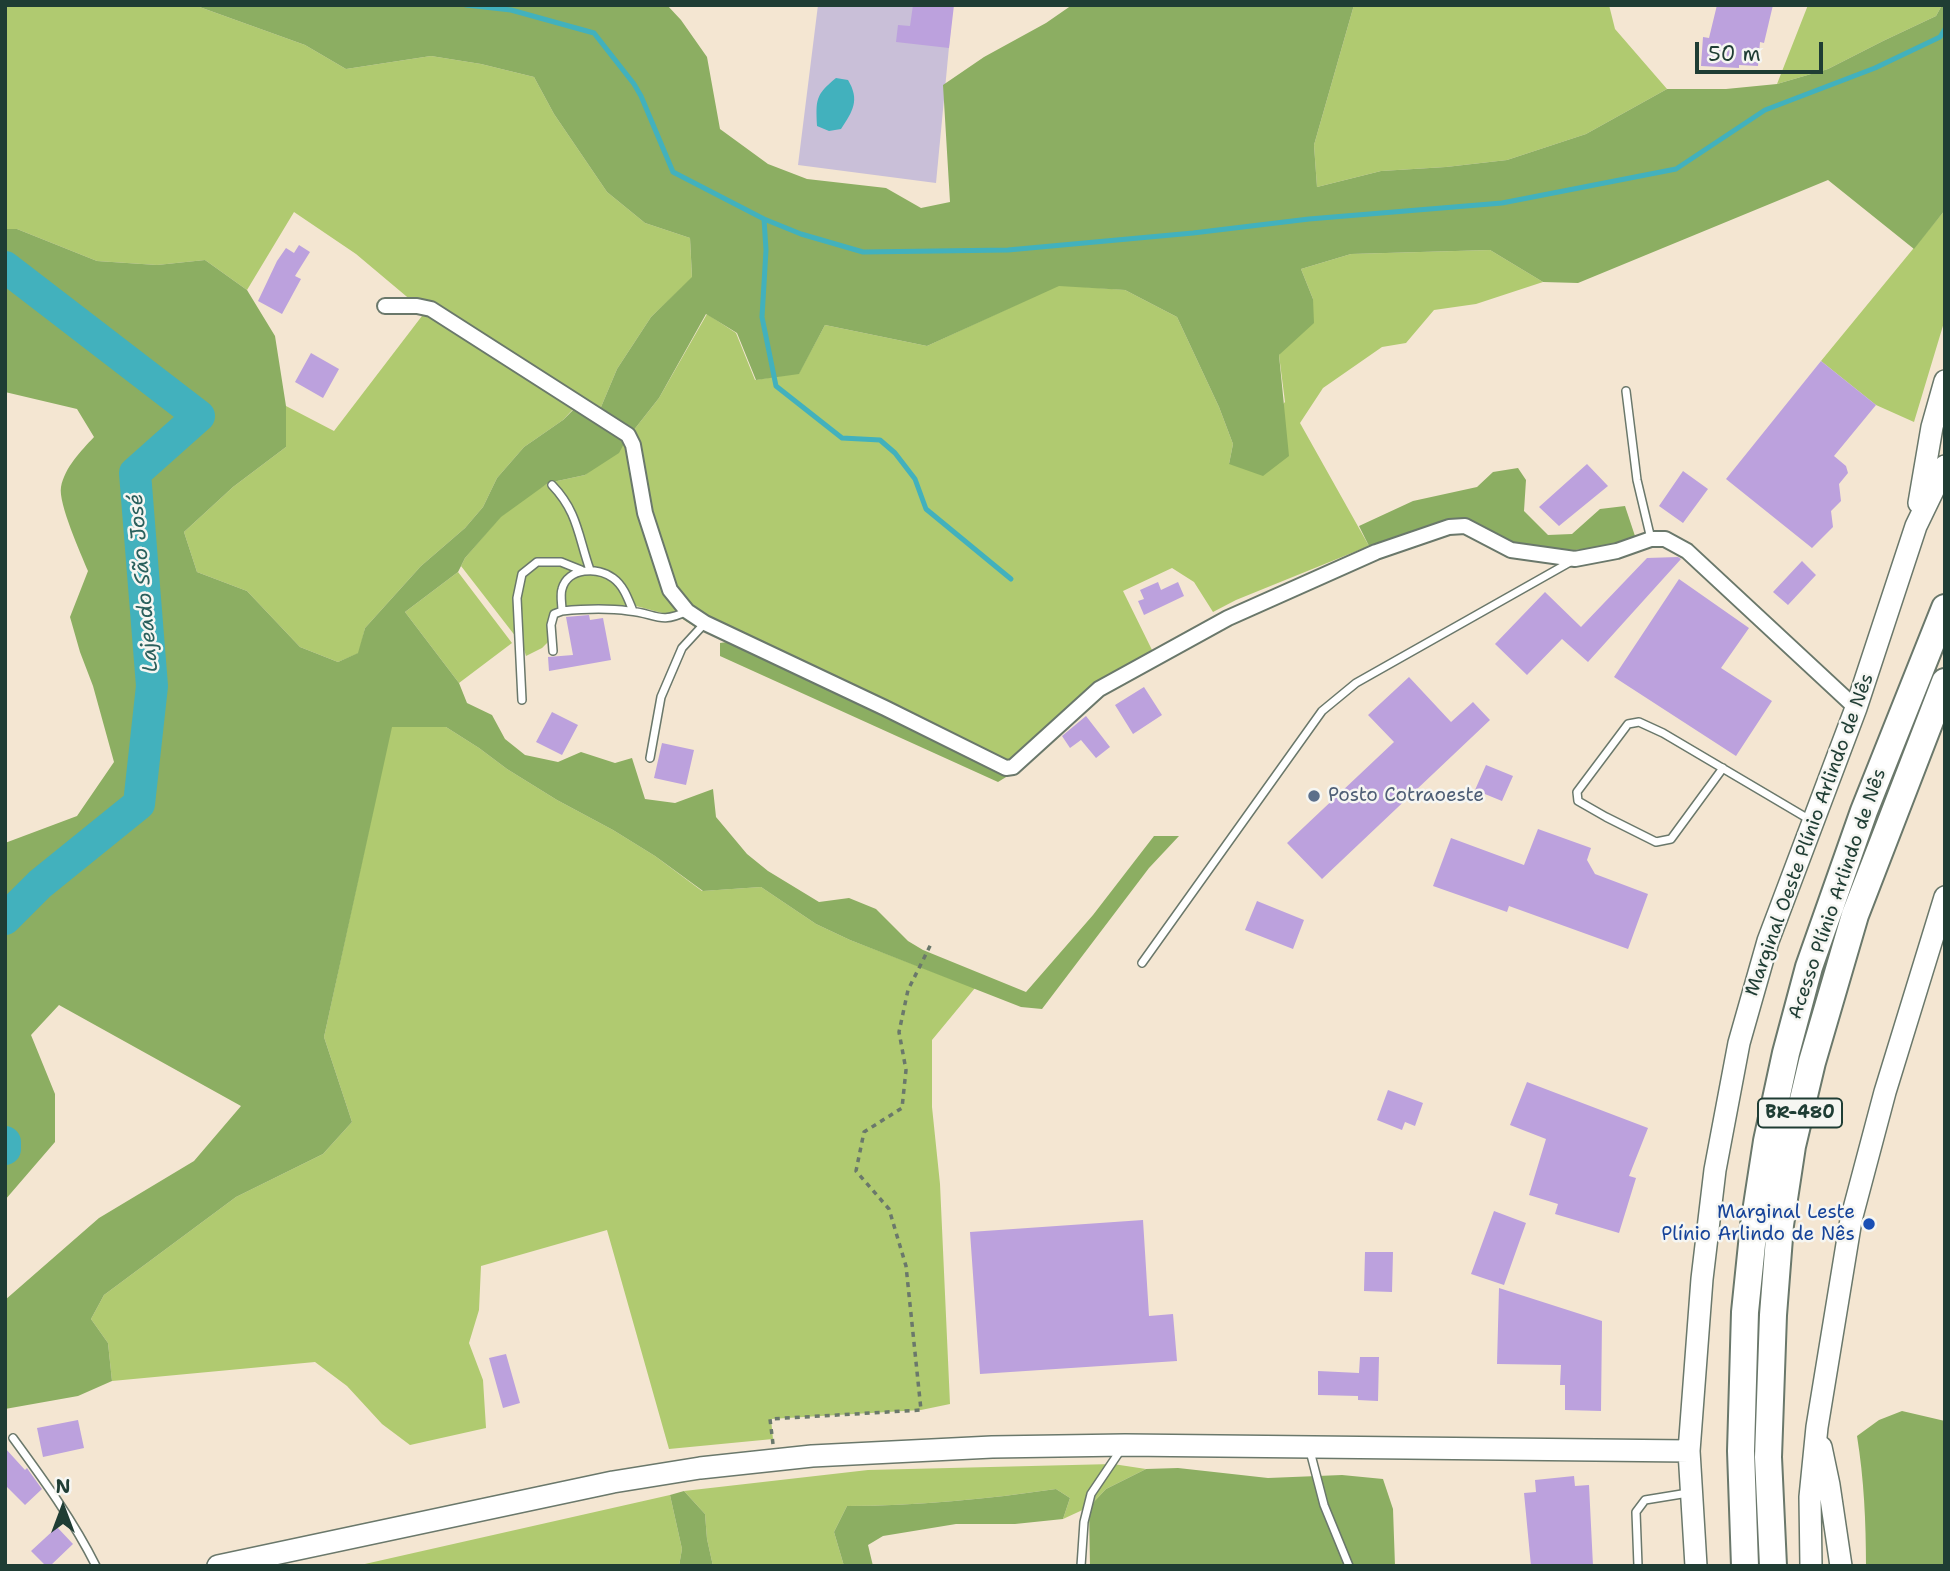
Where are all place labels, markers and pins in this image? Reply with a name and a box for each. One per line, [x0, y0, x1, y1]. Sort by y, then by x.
place label: Posto Cotraoeste [1328, 785, 1484, 807]
marker: Posto Cotraoeste [1306, 788, 1322, 804]
place label: Marginal Leste Plínio Arlindo de Nês [1661, 1202, 1855, 1246]
marker: Marginal Leste Plínio Arlindo de Nês [1861, 1216, 1877, 1232]

